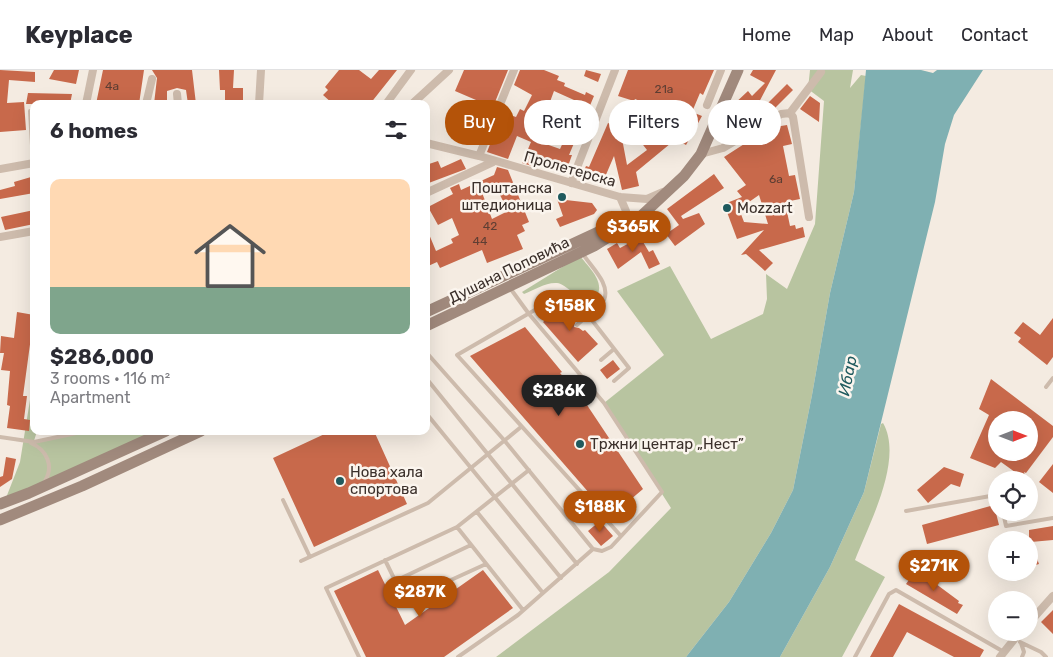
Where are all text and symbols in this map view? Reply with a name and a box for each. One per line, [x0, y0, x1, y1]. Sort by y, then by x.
text: Keyplace [25, 21, 133, 49]
text: Home [742, 24, 791, 46]
text: Map [819, 24, 854, 46]
text: About [882, 24, 933, 46]
text: Contact [961, 24, 1028, 46]
house number: 4a [105, 79, 119, 93]
house number: 21a [655, 82, 673, 96]
chip: Buy [445, 100, 514, 145]
chip: Rent [524, 100, 599, 145]
chip: Filters [609, 100, 698, 145]
chip: New [708, 100, 781, 145]
icon: filters [382, 116, 410, 144]
text: 6 homes [50, 118, 138, 143]
street label: Пролетерска [522, 147, 618, 191]
house number: 6a [769, 172, 783, 186]
place label: Поштанска штедионица [462, 179, 552, 214]
marker: Поштанска штедионица [556, 191, 568, 203]
place label: Mozzart [737, 199, 793, 217]
marker: Mozzart [721, 202, 733, 214]
pin: $365K [598, 210, 668, 253]
icon: home [185, 211, 275, 301]
text: $365K [607, 217, 659, 236]
house number: 42 [483, 219, 497, 233]
street label: Душана Поповића [446, 233, 572, 307]
house number: 44 [473, 234, 488, 248]
pin: $158K [535, 290, 605, 332]
text: $158K [545, 296, 595, 315]
text: $286,000 [50, 344, 154, 369]
water label: Ибар [834, 354, 861, 398]
text: 3 rooms · 116 m² [50, 369, 170, 388]
pin: $286K [524, 374, 594, 417]
text: $286K [533, 381, 585, 400]
text: Apartment [50, 388, 130, 407]
north arrow [988, 411, 1038, 461]
map controls [988, 411, 1038, 641]
place label: Тржни центар „Нест” [590, 435, 744, 453]
marker: Тржни центар „Нест” [574, 438, 586, 450]
place label: Нова хала спортова [350, 463, 423, 498]
button: locate [988, 471, 1038, 521]
marker: Нова хала спортова [334, 475, 346, 487]
pin: $188K [565, 490, 635, 533]
text: $188K [575, 497, 625, 516]
button: + [988, 531, 1038, 581]
pin: $271K [899, 550, 969, 592]
text: $271K [910, 556, 958, 575]
pin: $287K [385, 576, 455, 618]
text: $287K [394, 582, 446, 601]
button: − [988, 591, 1038, 641]

